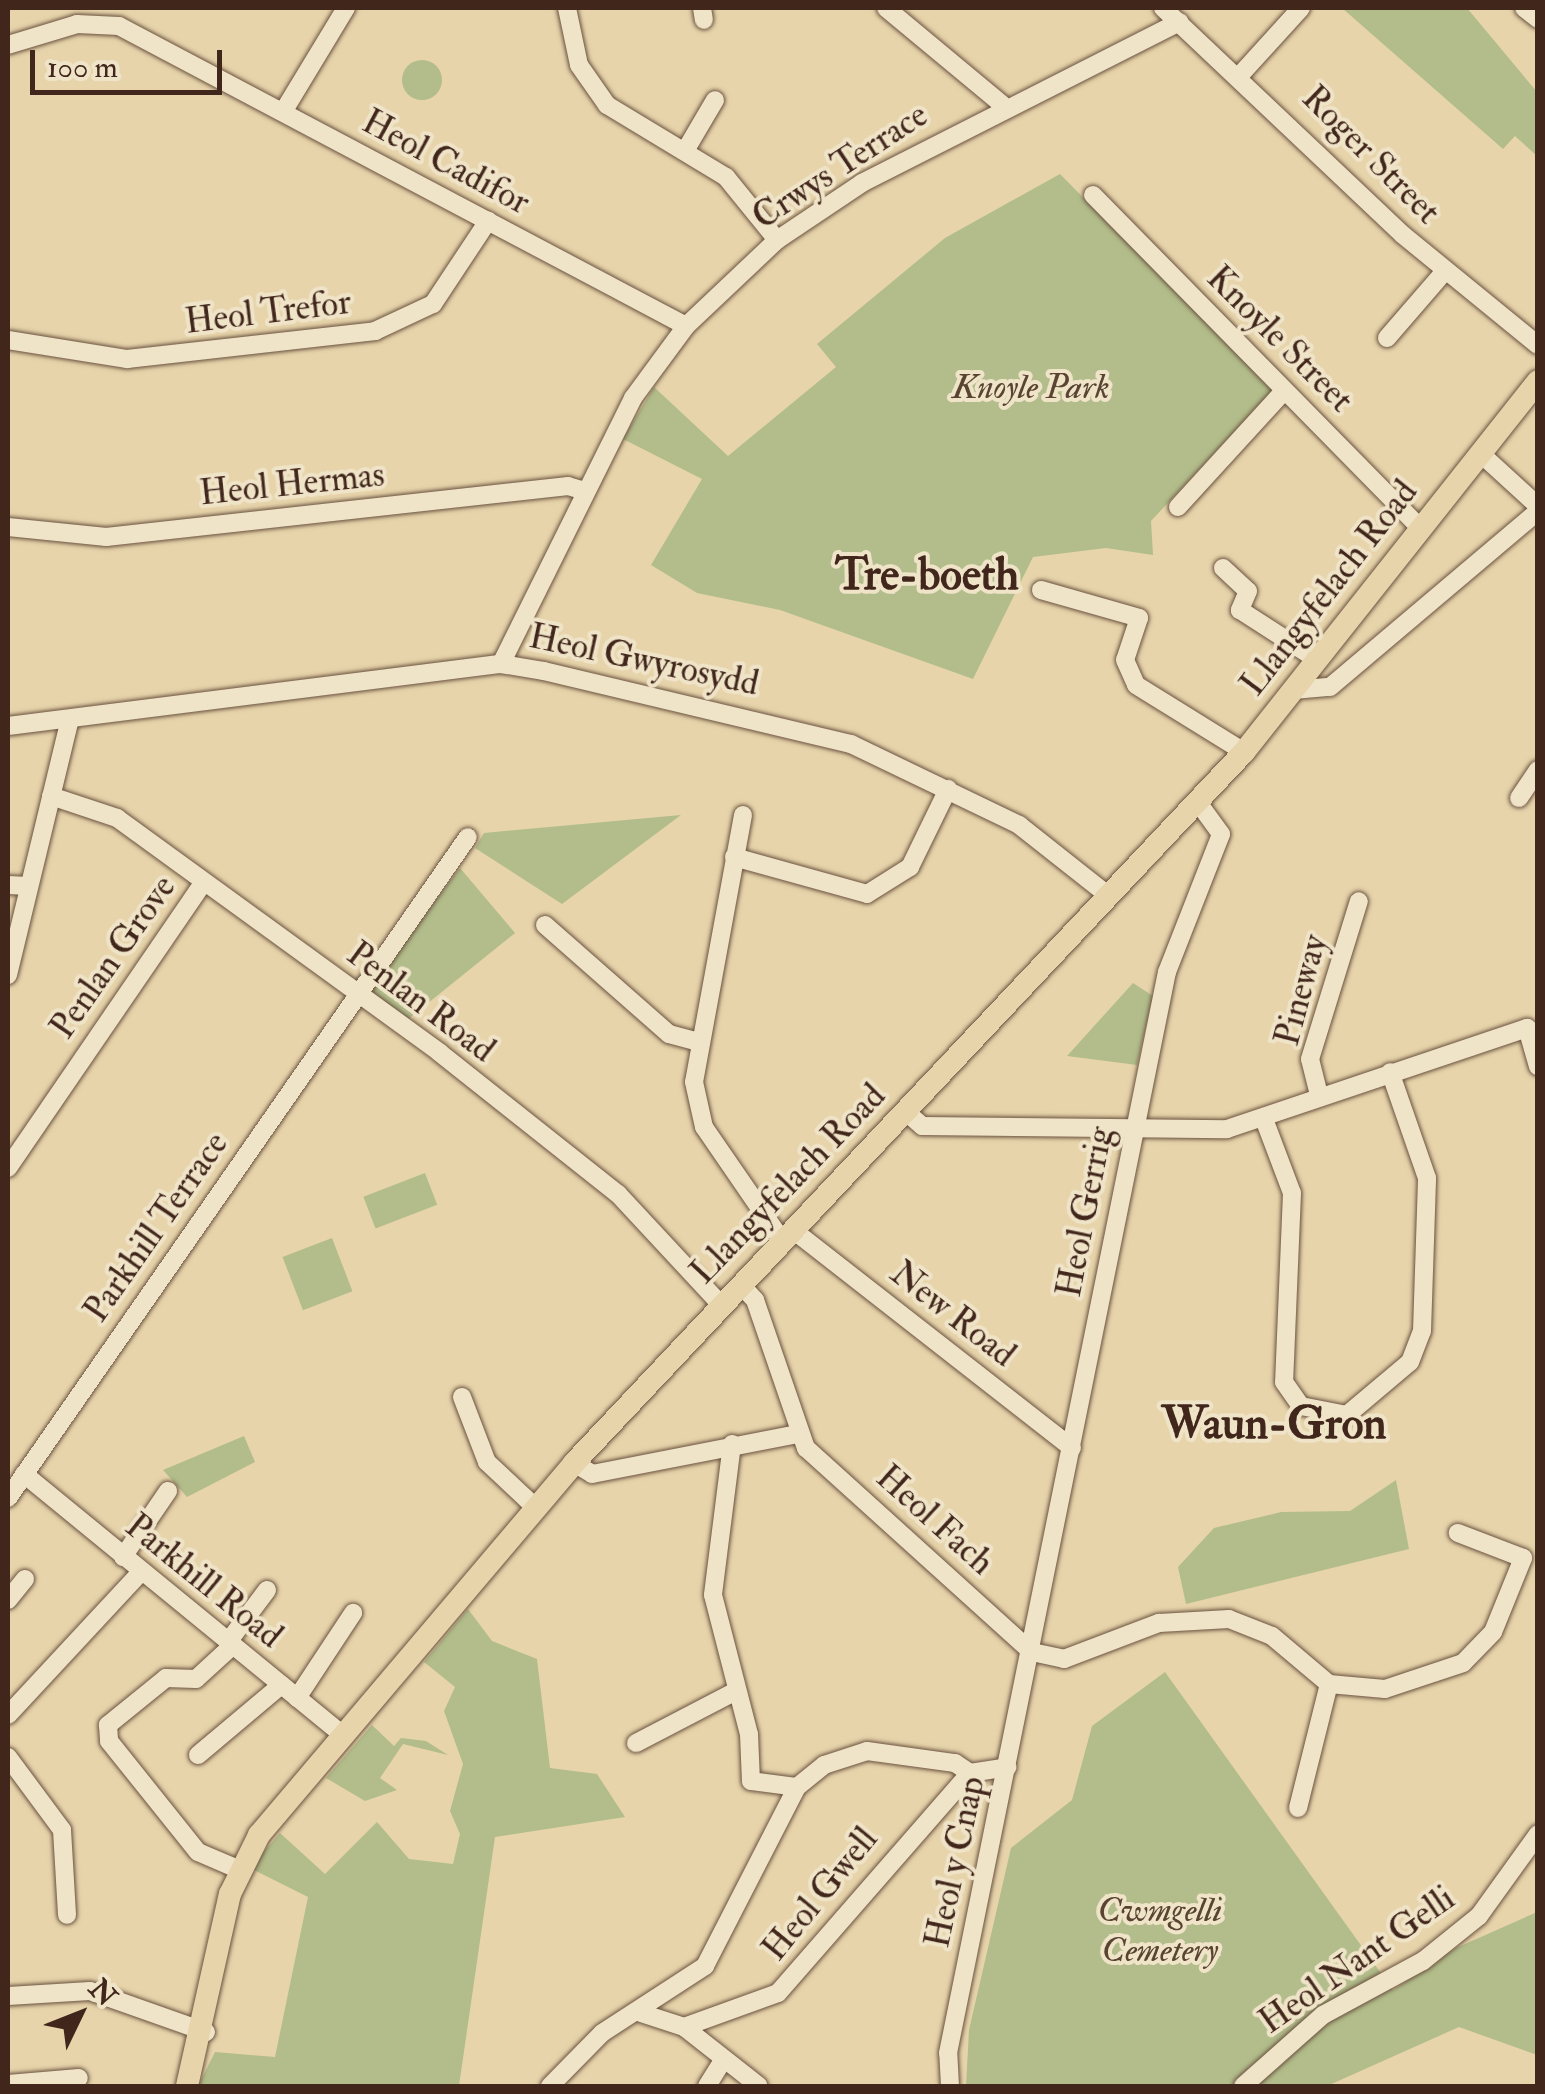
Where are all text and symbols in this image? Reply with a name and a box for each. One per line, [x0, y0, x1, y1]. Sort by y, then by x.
scale bar [35, 30, 228, 92]
text: 100 m [47, 49, 118, 86]
street label: Roger Street [1293, 77, 1449, 233]
street label: Crwys Terrace [745, 94, 935, 238]
street label: Heol Cadifor [355, 100, 537, 224]
street label: Knoyle Street [1198, 257, 1362, 421]
street label: Heol Trefor [183, 281, 353, 343]
park label: Knoyle Park [952, 366, 1110, 408]
street label: Heol Hermas [198, 453, 386, 515]
street label: Llangyfelach Road [1232, 472, 1426, 704]
district label: Tre-boeth [835, 549, 1019, 603]
street label: Heol Gwyrosydd [525, 615, 763, 705]
street label: Penlan Grove [42, 867, 184, 1047]
street label: Pineway [1266, 930, 1336, 1050]
street label: Penlan Road [339, 933, 503, 1071]
street label: Llangyfelach Road [682, 1075, 894, 1293]
street label: Heol Gerrig [1048, 1123, 1122, 1301]
street label: Parkhill Terrace [75, 1124, 237, 1330]
street label: New Road [882, 1252, 1024, 1376]
district label: Waun-Gron [1161, 1398, 1387, 1452]
street label: Heol Fach [868, 1456, 1002, 1584]
street label: Parkhill Road [117, 1505, 291, 1657]
street label: Heol y Cnap [916, 1772, 994, 1952]
street label: Heol Gwell [754, 1819, 886, 1969]
street label: Heol Nant Gelli [1251, 1877, 1463, 2043]
park label: Cwmgelli Cemetery [1098, 1889, 1222, 1971]
north arrow [30, 1964, 130, 2064]
text: N [81, 1972, 124, 2014]

